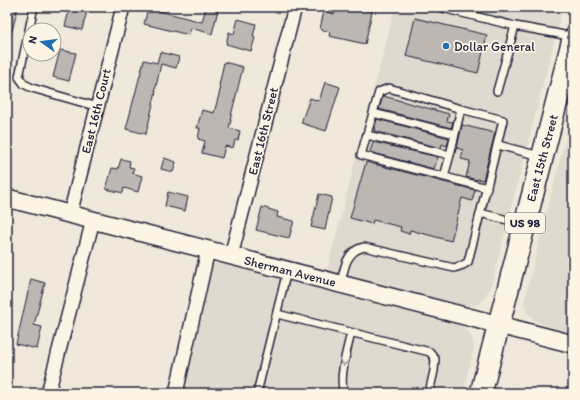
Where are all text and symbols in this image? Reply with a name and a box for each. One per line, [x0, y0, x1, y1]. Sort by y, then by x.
north arrow [22, 22, 62, 62]
text: N [26, 35, 40, 45]
place label: Dollar General [454, 39, 535, 54]
marker: Dollar General [441, 41, 451, 51]
street label: East 16th Court [78, 67, 114, 155]
street label: East 16th Street [245, 86, 281, 176]
street label: East 15th Street [523, 113, 561, 203]
road number: US 98 [505, 213, 545, 233]
street label: Sherman Avenue [242, 252, 338, 290]
one-way arrow [340, 360, 349, 366]

